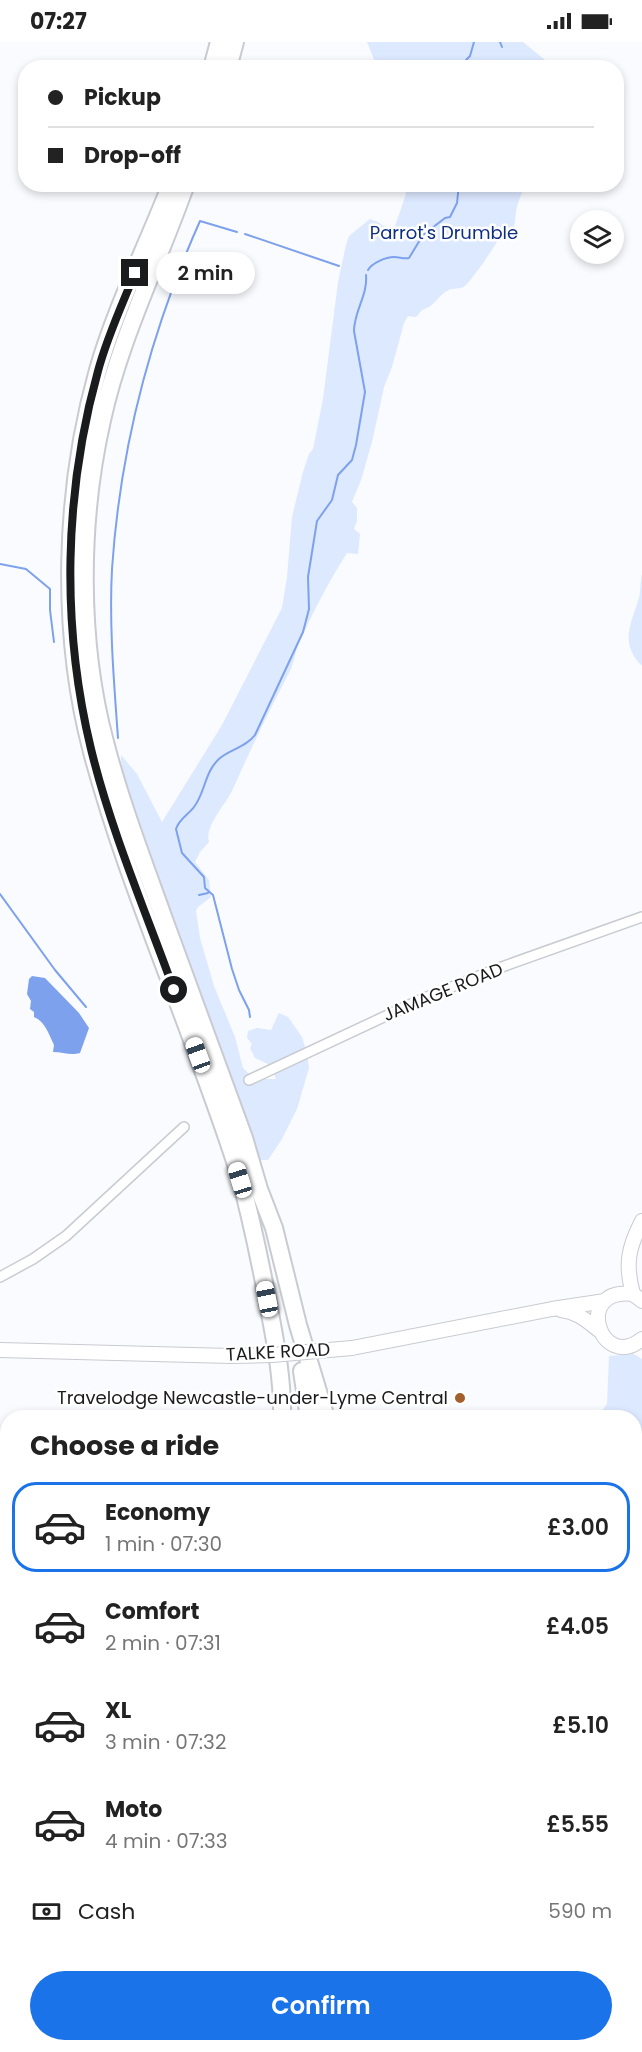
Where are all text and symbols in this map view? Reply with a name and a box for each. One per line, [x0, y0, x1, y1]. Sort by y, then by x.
text: 07:27 [30, 6, 87, 37]
text: Pickup [84, 82, 161, 113]
text: Drop-off [84, 140, 181, 171]
map controls [570, 210, 624, 264]
button: layers [570, 210, 624, 264]
park label: Parrot's Drumble [370, 220, 518, 245]
callout: 2 min [156, 252, 255, 294]
route end [121, 259, 148, 286]
text: 2 min [178, 259, 233, 287]
street label: JAMAGE ROAD [379, 956, 507, 1027]
route start [160, 976, 187, 1003]
car [183, 1035, 213, 1075]
car [226, 1160, 254, 1200]
car [255, 1280, 279, 1318]
street label: TALKE ROAD [225, 1336, 331, 1367]
place label: Travelodge Newcastle-under-Lyme Central [57, 1385, 448, 1410]
marker: Travelodge Newcastle-under-Lyme Central [453, 1391, 467, 1405]
text: Choose a ride [30, 1427, 219, 1464]
text: Economy [105, 1497, 210, 1528]
icon: car [33, 1500, 87, 1554]
text: £3.00 [547, 1512, 609, 1543]
text: 1 min · 07:30 [105, 1530, 222, 1558]
text: Comfort [105, 1596, 199, 1627]
icon: car [33, 1599, 87, 1653]
text: £4.05 [546, 1611, 609, 1642]
text: 2 min · 07:31 [105, 1629, 221, 1657]
text: XL [105, 1695, 131, 1726]
icon: car [33, 1698, 87, 1752]
text: £5.10 [553, 1710, 609, 1741]
text: 3 min · 07:32 [105, 1728, 226, 1756]
text: Moto [105, 1794, 162, 1825]
icon: car [33, 1797, 87, 1851]
text: £5.55 [546, 1809, 609, 1840]
text: 4 min · 07:33 [105, 1827, 227, 1855]
icon: cash [30, 1895, 63, 1928]
text: Cash [78, 1896, 135, 1927]
text: 590 m [548, 1897, 612, 1925]
button: Confirm [30, 1971, 612, 2040]

